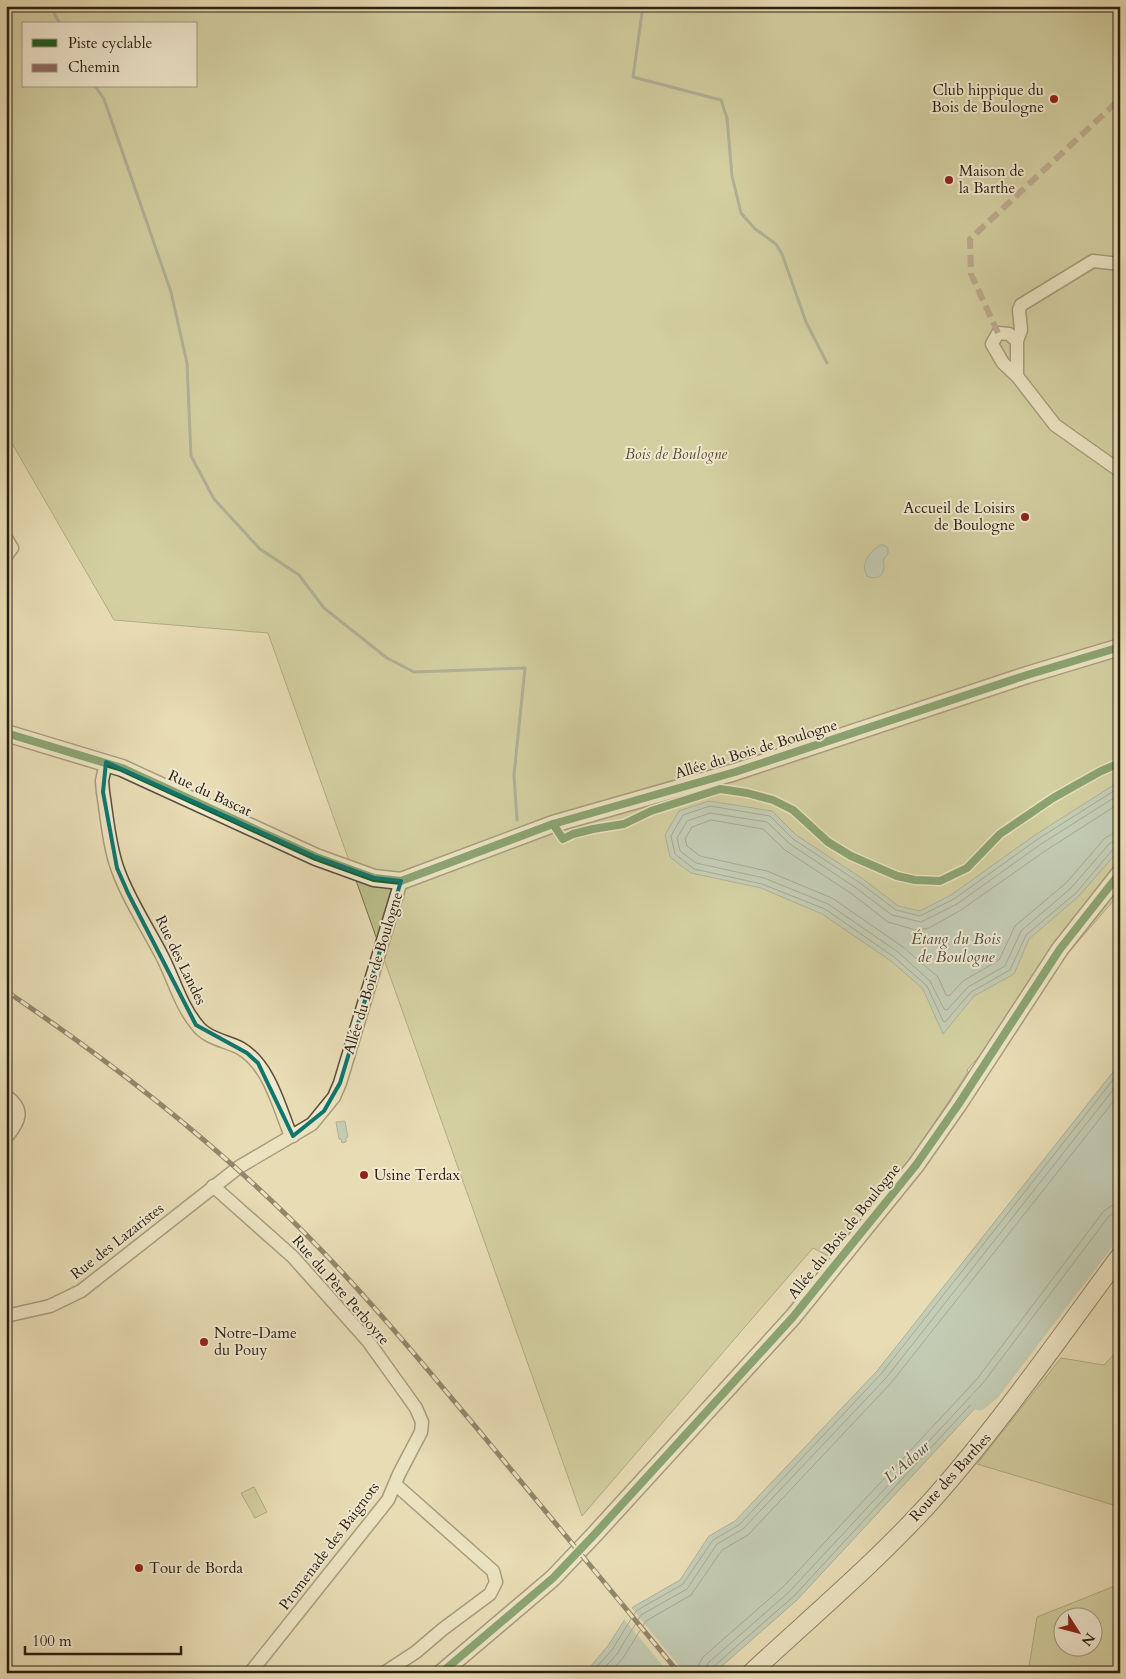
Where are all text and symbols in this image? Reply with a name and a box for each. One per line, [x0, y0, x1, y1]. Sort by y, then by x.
legend [22, 22, 198, 88]
text: Piste cyclable [68, 33, 152, 53]
text: Chemin [68, 57, 120, 77]
place label: Club hippique du Bois de Boulogne [931, 80, 1044, 117]
marker: Club hippique du Bois de Boulogne [1048, 93, 1060, 105]
place label: Maison de la Barthe [959, 161, 1024, 198]
marker: Maison de la Barthe [943, 174, 955, 186]
park label: Bois de Boulogne [625, 444, 727, 464]
place label: Accueil de Loisirs de Boulogne [904, 498, 1015, 535]
marker: Accueil de Loisirs de Boulogne [1019, 511, 1031, 523]
street label: Allée du Bois de Boulogne [672, 715, 840, 783]
street label: Rue du Bascat [165, 765, 255, 821]
street label: Allée du Bois de Boulogne [339, 889, 407, 1057]
street label: Rue des Landes [151, 912, 211, 1008]
water label: Étang du Bois de Boulogne [911, 928, 1001, 968]
street label: Allée du Bois de Boulogne [783, 1159, 905, 1303]
place label: Usine Terdax [374, 1165, 461, 1185]
marker: Usine Terdax [358, 1169, 370, 1181]
street label: Rue des Lazaristes [66, 1198, 168, 1284]
street label: Rue du Père Perboyre [288, 1231, 394, 1349]
place label: Notre-Dame du Pouy [214, 1323, 297, 1360]
marker: Notre-Dame du Pouy [198, 1336, 210, 1348]
street label: Route des Barthes [905, 1428, 995, 1526]
water label: L'Adour [879, 1435, 935, 1488]
street label: Promenade des Baignots [274, 1478, 384, 1614]
place label: Tour de Borda [149, 1558, 243, 1578]
marker: Tour de Borda [133, 1562, 145, 1574]
north arrow [1054, 1606, 1104, 1656]
scale bar [25, 1624, 181, 1656]
text: N [1077, 1629, 1099, 1650]
text: 100 m [32, 1631, 72, 1651]

